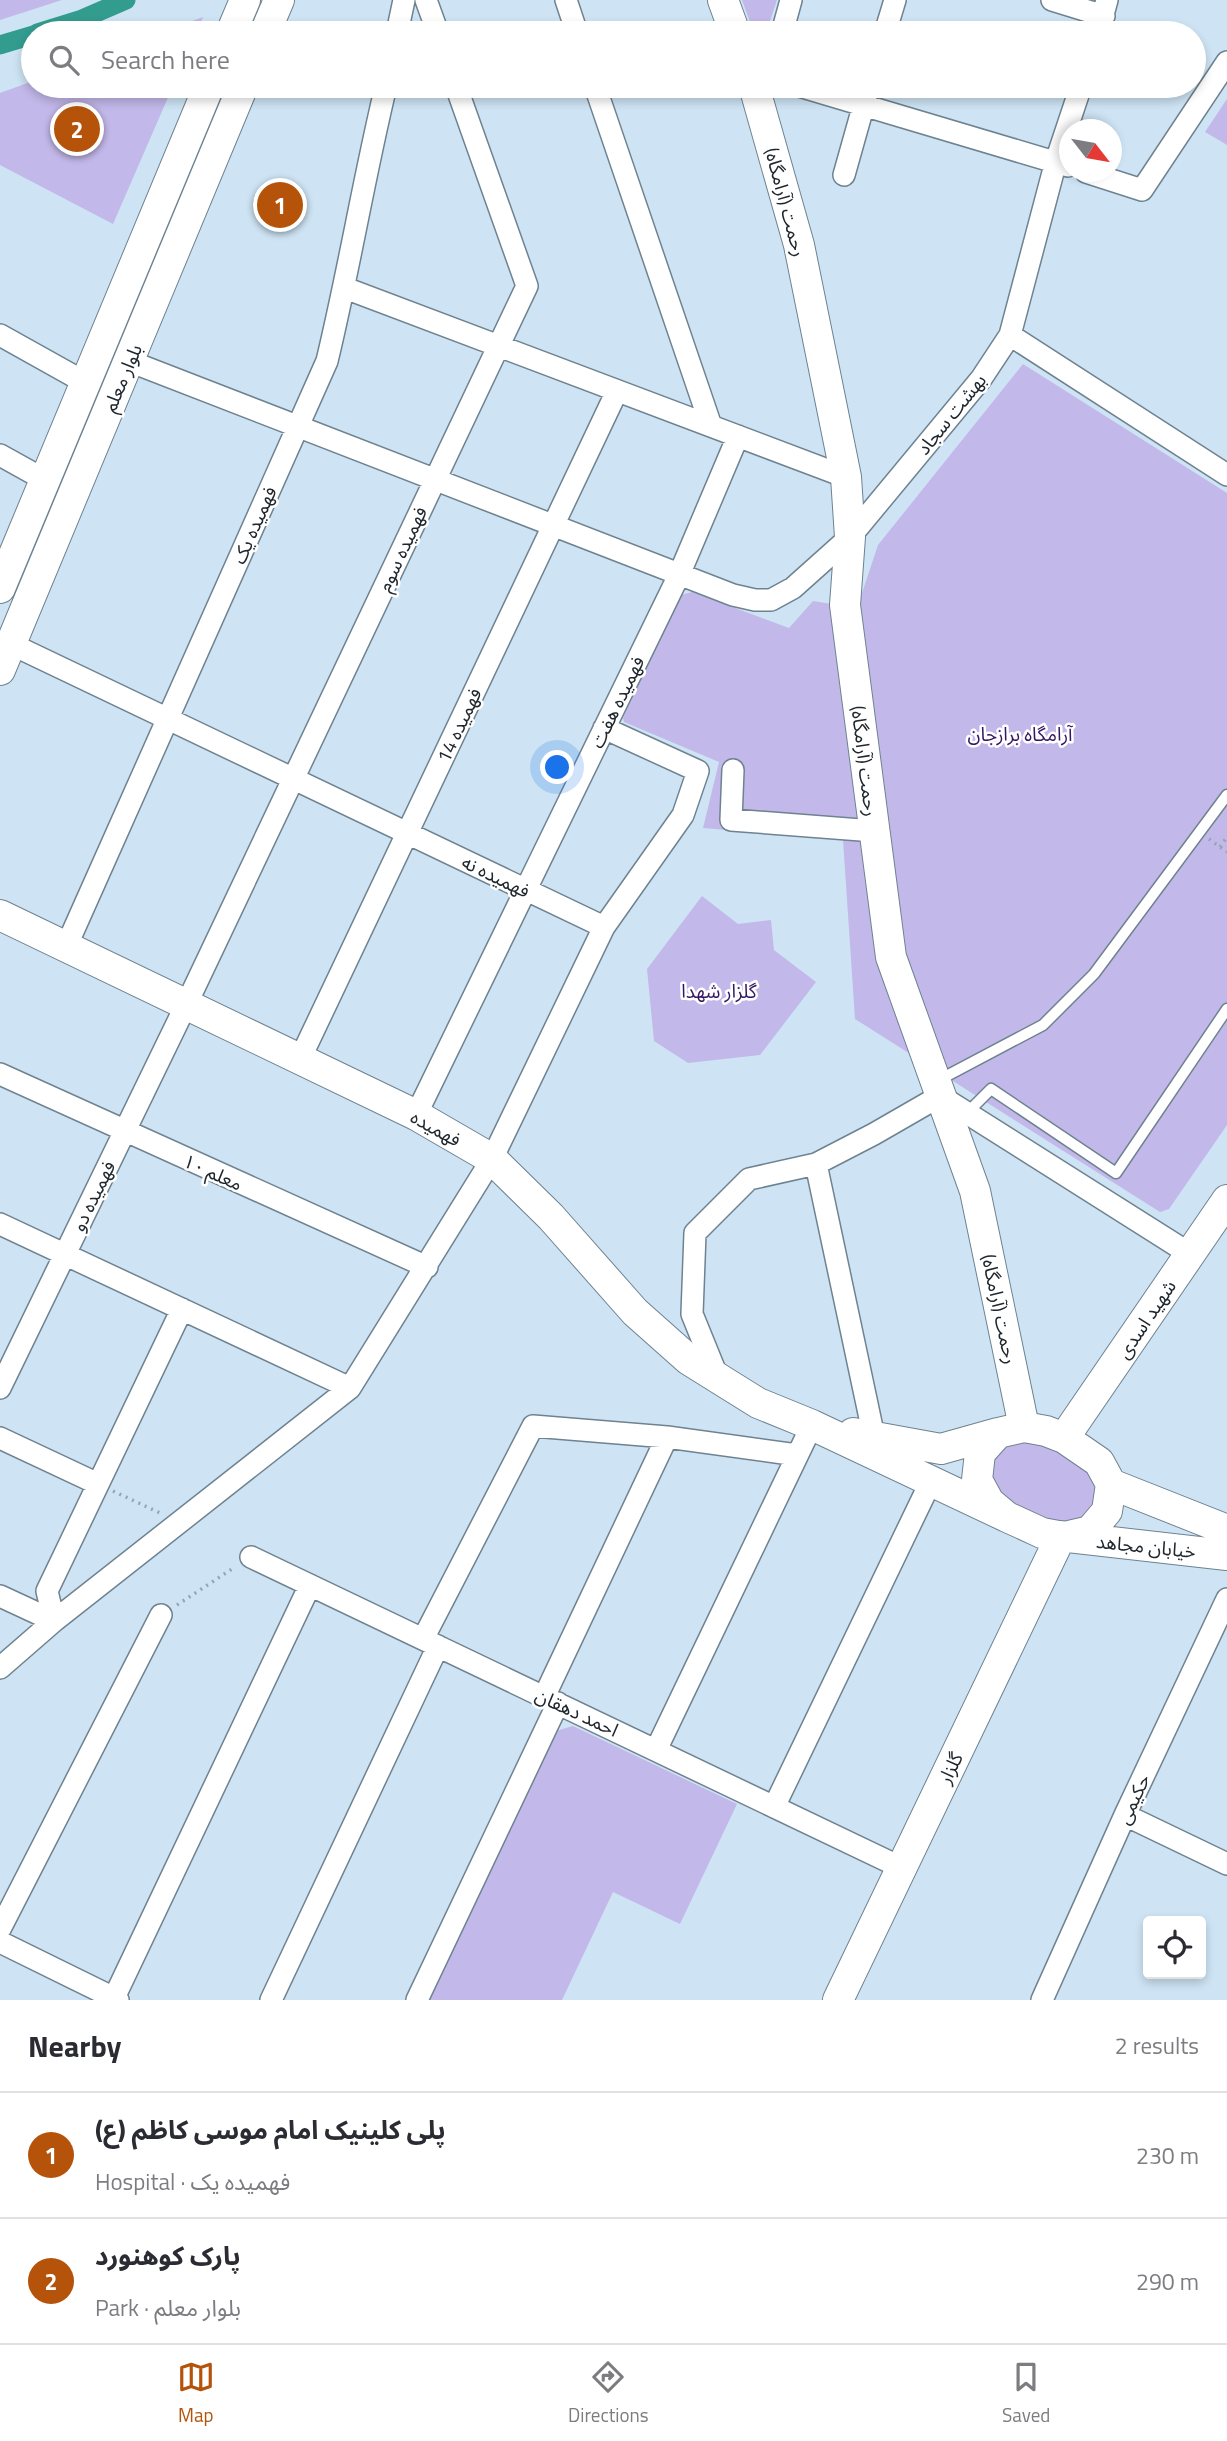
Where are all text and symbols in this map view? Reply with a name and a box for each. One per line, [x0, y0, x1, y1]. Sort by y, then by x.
search box [21, 21, 1206, 98]
text: Search here [101, 40, 230, 79]
icon: search [45, 41, 83, 79]
pin: 2 [54, 103, 100, 155]
north arrow [1059, 119, 1122, 182]
street label: رحمت (آرامگاه) [758, 144, 815, 260]
pin: 1 [257, 179, 303, 231]
street label: بلوار معلم [94, 339, 150, 417]
street label: بهشت سجاد [909, 367, 993, 461]
street label: فهمیده یک [224, 481, 284, 568]
street label: فهمیده سوم [369, 501, 435, 597]
street label: فهمیده هفت [582, 651, 651, 753]
street label: فهمیده 14 [429, 683, 488, 767]
street label: رحمت (آرامگاه) [844, 704, 887, 818]
park label: آرامگاه برازجان [967, 719, 1074, 748]
your location [540, 750, 574, 784]
street label: فهمیده نه [457, 847, 535, 904]
park label: گلزار شهدا [681, 976, 758, 1005]
street label: فهمیده [406, 1102, 467, 1153]
street label: معلم ۱۰ [178, 1146, 248, 1198]
street label: فهمیده دو [63, 1155, 122, 1236]
street label: رحمت (آرامگاه) [975, 1251, 1026, 1367]
street label: شهید اسدی [1108, 1273, 1183, 1364]
street label: خیابان مجاهد [1095, 1526, 1197, 1565]
street label: احمد دهقان [531, 1680, 624, 1743]
street label: گلزار [929, 1746, 970, 1789]
street label: حکیمی [1108, 1769, 1157, 1829]
map controls [1143, 1916, 1206, 1979]
button: locate [1143, 1916, 1206, 1979]
text: Nearby [28, 2023, 121, 2069]
text: 2 results [1115, 2028, 1199, 2063]
text: پلی کلینیک امام موسی کاظم (ع) [95, 2110, 446, 2149]
text: 1 [45, 2138, 57, 2173]
text: 230 m [1136, 2138, 1199, 2173]
text: Hospital · فهمیده یک [95, 2164, 290, 2199]
text: پارک کوهنورد [95, 2236, 241, 2275]
text: 2 [45, 2264, 57, 2299]
text: 290 m [1136, 2264, 1199, 2299]
text: Park · بلوار معلم [95, 2290, 241, 2325]
tab: Map [177, 2358, 215, 2429]
tab: Directions [568, 2358, 649, 2429]
tab: Saved [1002, 2358, 1050, 2429]

